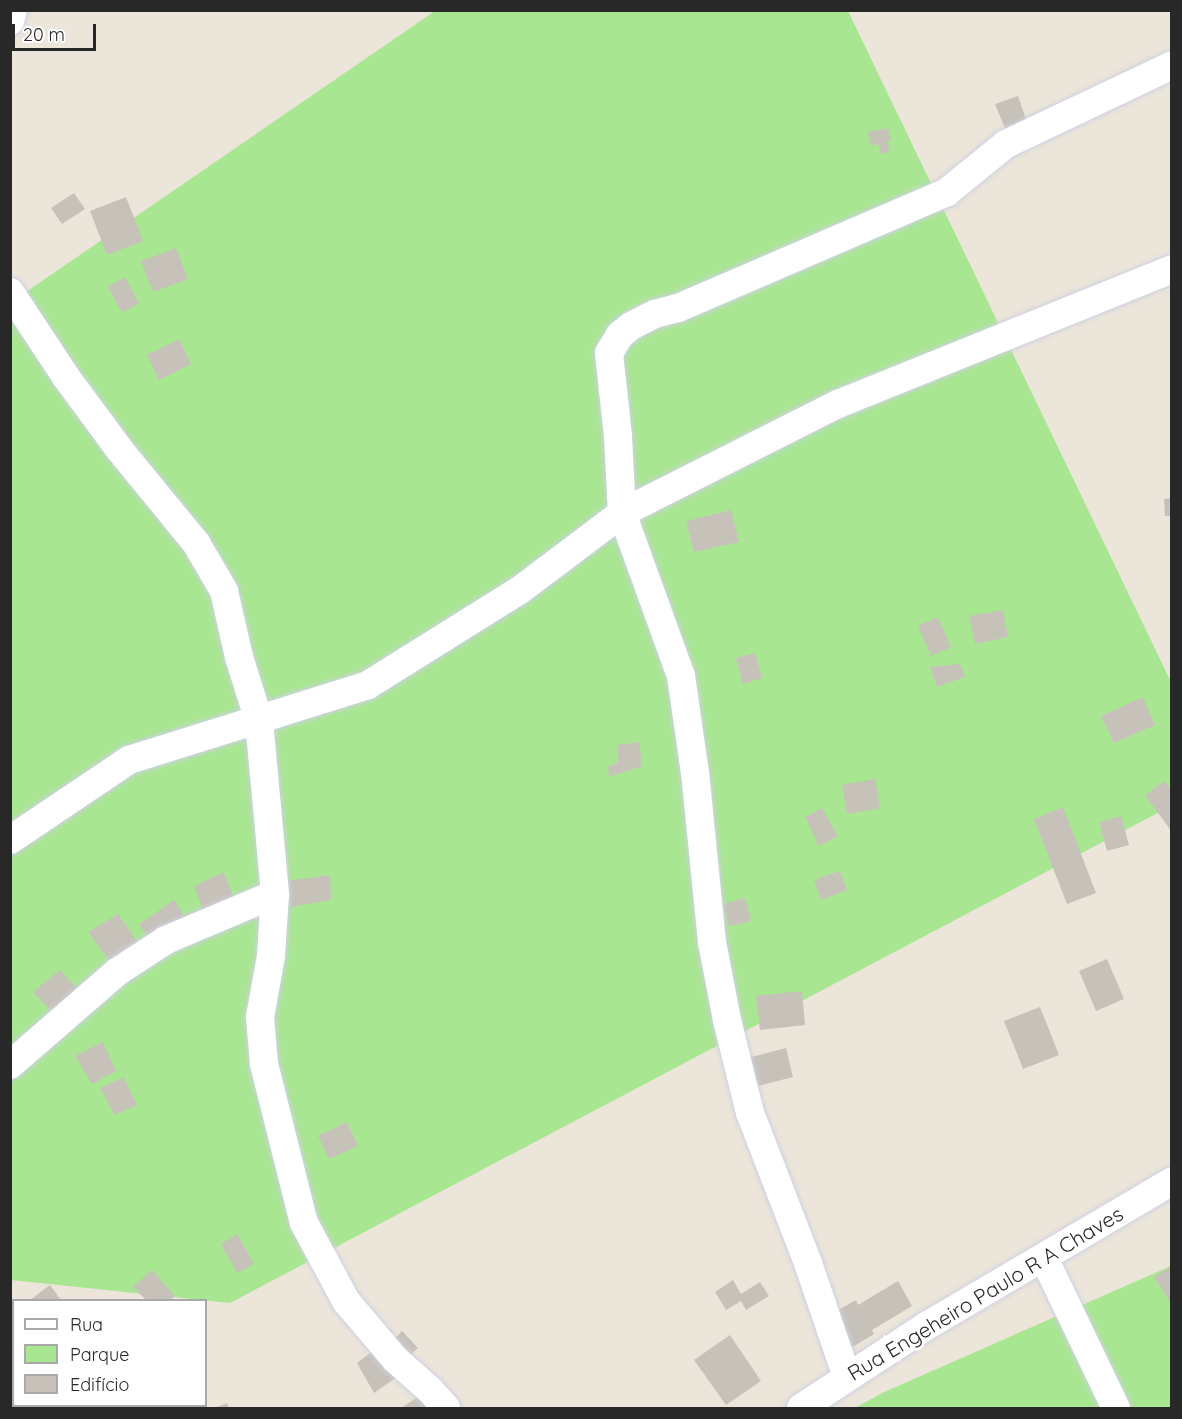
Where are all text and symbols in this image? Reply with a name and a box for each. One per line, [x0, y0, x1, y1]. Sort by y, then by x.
scale bar [15, 12, 99, 50]
text: 20 m [23, 23, 65, 46]
street label: Rua Engeheiro Paulo R A Chaves [843, 1201, 1127, 1385]
legend [12, 1299, 207, 1407]
text: Rua [70, 1313, 103, 1336]
text: Parque [70, 1343, 129, 1366]
text: Edifício [70, 1373, 129, 1396]

